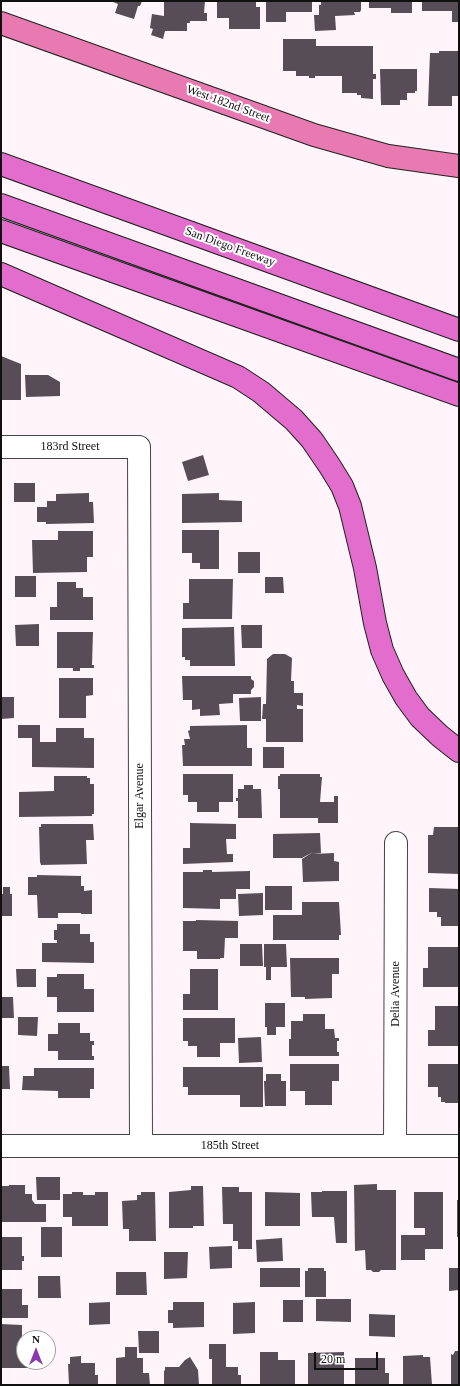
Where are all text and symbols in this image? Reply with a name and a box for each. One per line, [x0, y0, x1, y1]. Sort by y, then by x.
street label: West 182nd Street [184, 82, 272, 126]
street label: San Diego Freeway [183, 224, 277, 270]
street label: 183rd Street [41, 440, 99, 454]
street label: Elgar Avenue [133, 763, 147, 829]
street label: Delia Avenue [389, 961, 403, 1027]
street label: 185th Street [201, 1139, 259, 1153]
north arrow [16, 1330, 56, 1370]
text: N [32, 1333, 40, 1345]
scale bar [316, 1344, 380, 1370]
text: 20 m [321, 1352, 345, 1366]

